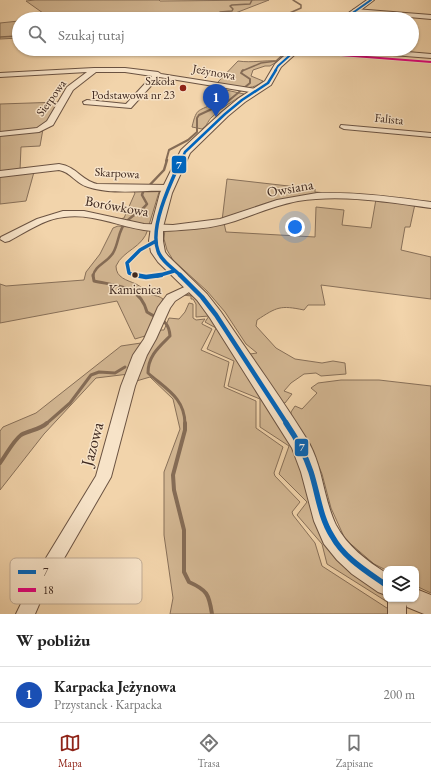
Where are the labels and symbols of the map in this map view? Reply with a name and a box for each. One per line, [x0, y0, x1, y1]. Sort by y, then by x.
street label: Jeżynowa [190, 60, 237, 84]
place label: Szkoła Podstawowa nr 23 [92, 73, 175, 103]
street label: Sierpowa [32, 76, 70, 120]
marker: Szkoła Podstawowa nr 23 [178, 83, 188, 93]
pin: 1 [203, 84, 229, 117]
street label: Falista [374, 110, 404, 128]
line badge: 7 [171, 155, 187, 174]
text: 7 [176, 158, 182, 172]
street label: Skarpowa [94, 164, 140, 182]
street label: Owsiana [265, 175, 315, 201]
street label: Borówkowa [84, 192, 151, 221]
your location [285, 217, 305, 237]
marker: Kamienica [130, 270, 140, 280]
place label: Kamienica [109, 281, 162, 298]
street label: Jazowa [75, 419, 108, 470]
line badge: 7 [294, 438, 309, 457]
text: 7 [299, 440, 305, 454]
legend [10, 558, 142, 604]
text: 7 [43, 565, 49, 579]
text: 18 [43, 583, 54, 597]

